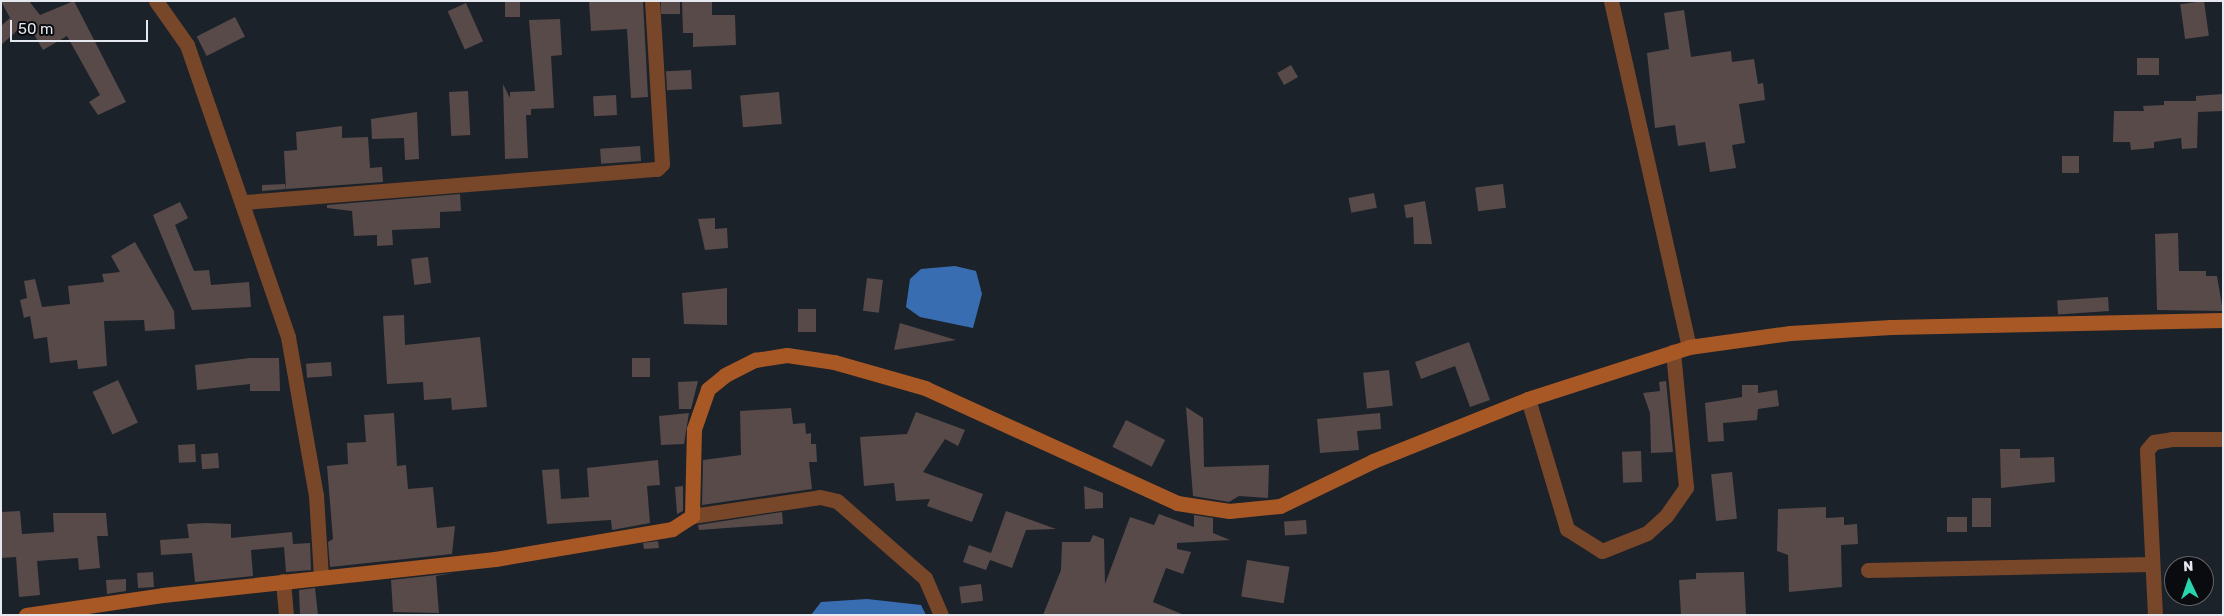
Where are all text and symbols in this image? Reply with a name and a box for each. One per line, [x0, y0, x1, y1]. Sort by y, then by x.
scale bar [12, 10, 150, 42]
text: 50 m [18, 20, 53, 38]
north arrow [2164, 556, 2214, 606]
text: N [2183, 558, 2194, 575]

